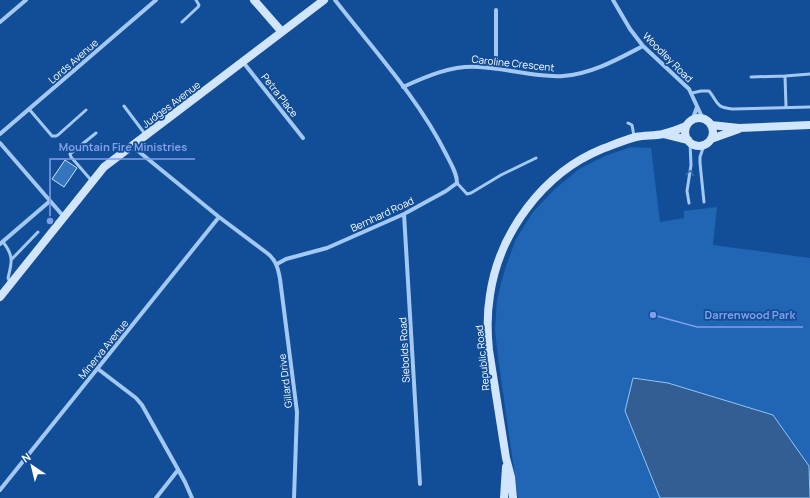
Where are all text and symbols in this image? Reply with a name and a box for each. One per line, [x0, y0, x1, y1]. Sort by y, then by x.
street label: Woodley Road [640, 29, 696, 85]
street label: Lords Avenue [45, 35, 101, 87]
street label: Caroline Crescent [471, 52, 555, 74]
street label: Petra Place [258, 70, 302, 120]
street label: Judges Avenue [139, 77, 203, 131]
callout: Mountain Fire Ministries [50, 136, 195, 159]
text: Mountain Fire Ministries [59, 139, 187, 154]
one-way arrow [685, 170, 694, 176]
street label: Bernhard Road [348, 193, 416, 235]
callout: Darrenwood Park [697, 304, 803, 327]
text: Darrenwood Park [705, 307, 796, 322]
street label: Minerva Avenue [75, 316, 131, 382]
street label: Siebolds Road [395, 317, 413, 383]
street label: Republic Road [472, 325, 492, 391]
street label: Gillard Drive [275, 353, 295, 409]
north arrow [12, 446, 52, 486]
text: N [18, 449, 34, 466]

